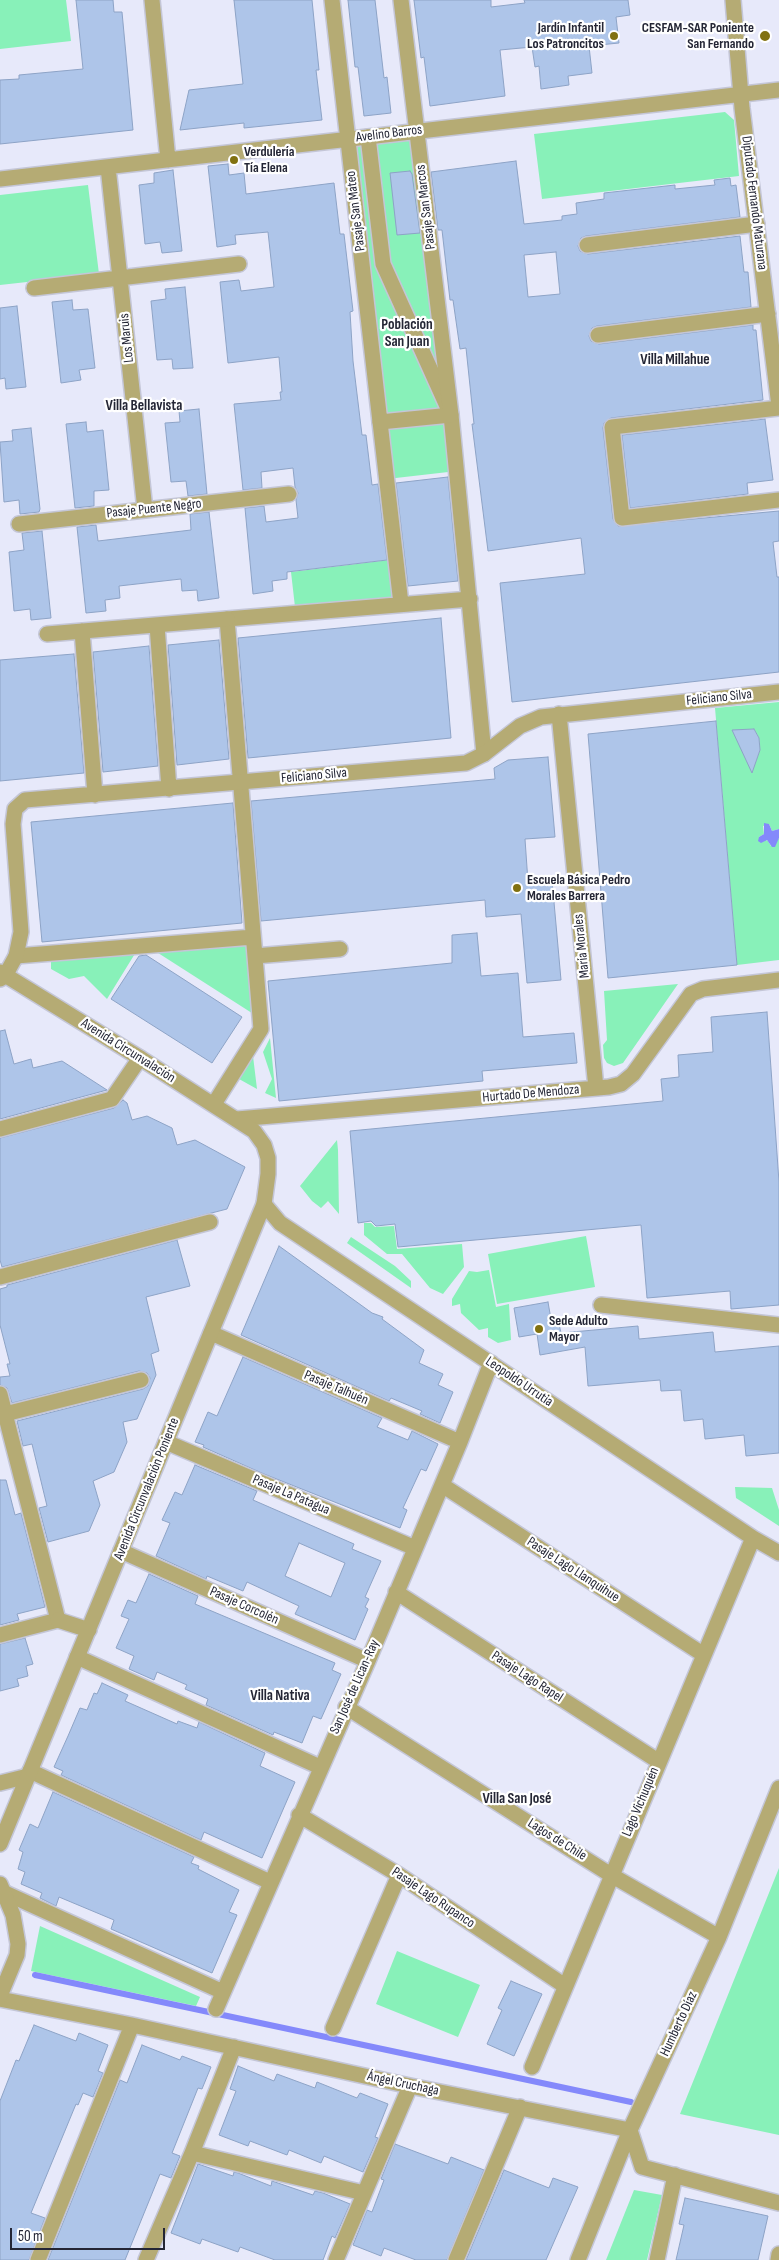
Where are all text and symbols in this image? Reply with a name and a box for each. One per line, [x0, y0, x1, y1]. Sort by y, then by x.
place label: Jardín Infantil Los Patroncitos [527, 20, 604, 52]
place label: CESFAM-SAR Poniente San Fernando [642, 20, 754, 52]
marker: CESFAM-SAR Poniente San Fernando [758, 29, 772, 43]
marker: Jardín Infantil Los Patroncitos [608, 30, 620, 42]
street label: Avelino Barros [355, 122, 423, 146]
street label: Diputado Fernando Maturana [737, 135, 771, 271]
place label: Verdulería Tía Elena [244, 144, 294, 176]
marker: Verdulería Tía Elena [228, 154, 240, 166]
street label: Pasaje San Marcos [412, 164, 440, 250]
street label: Pasaje San Mateo [343, 170, 369, 252]
street label: Los Maruis [116, 313, 138, 363]
district label: Población San Juan [381, 316, 433, 351]
district label: Villa Millahue [640, 351, 710, 369]
district label: Villa Bellavista [106, 397, 182, 415]
street label: Pasaje Puente Negro [106, 496, 202, 522]
street label: Feliciano Silva [685, 686, 753, 710]
street label: Feliciano Silva [281, 765, 347, 787]
place label: Escuela Básica Pedro Morales Barrera [527, 872, 630, 904]
marker: Escuela Básica Pedro Morales Barrera [511, 882, 523, 894]
street label: María Morales [570, 913, 594, 979]
street label: Avenida Circunvalación [78, 1015, 178, 1087]
street label: Hurtado De Mendoza [482, 1081, 580, 1107]
place label: Sede Adulto Mayor [549, 1313, 608, 1345]
marker: Sede Adulto Mayor [533, 1323, 545, 1335]
street label: Leopoldo Urrutia [482, 1353, 556, 1411]
street label: Pasaje Talhuén [301, 1367, 371, 1409]
street label: Avenida Circunvalación Poniente [111, 1415, 183, 1563]
street label: Pasaje La Patagua [250, 1471, 332, 1519]
street label: Pasaje Lago Llanquihue [524, 1534, 622, 1606]
street label: Pasaje Corcolén [207, 1583, 281, 1629]
street label: San José de Lican-Ray [327, 1637, 383, 1737]
street label: Pasaje Lago Rapel [488, 1648, 566, 1706]
district label: Villa Nativa [250, 1687, 310, 1705]
street label: Lago Vichuquén [619, 1765, 663, 1839]
district label: Villa San José [483, 1790, 551, 1808]
street label: Lagos de Chile [524, 1815, 590, 1865]
street label: Pasaje Lago Rupanco [388, 1864, 478, 1932]
street label: Humberto Díaz [657, 1989, 701, 2059]
street label: Ángel Cruchaga [366, 2068, 440, 2100]
scale bar [12, 2218, 168, 2250]
text: 50 m [18, 2227, 43, 2246]

